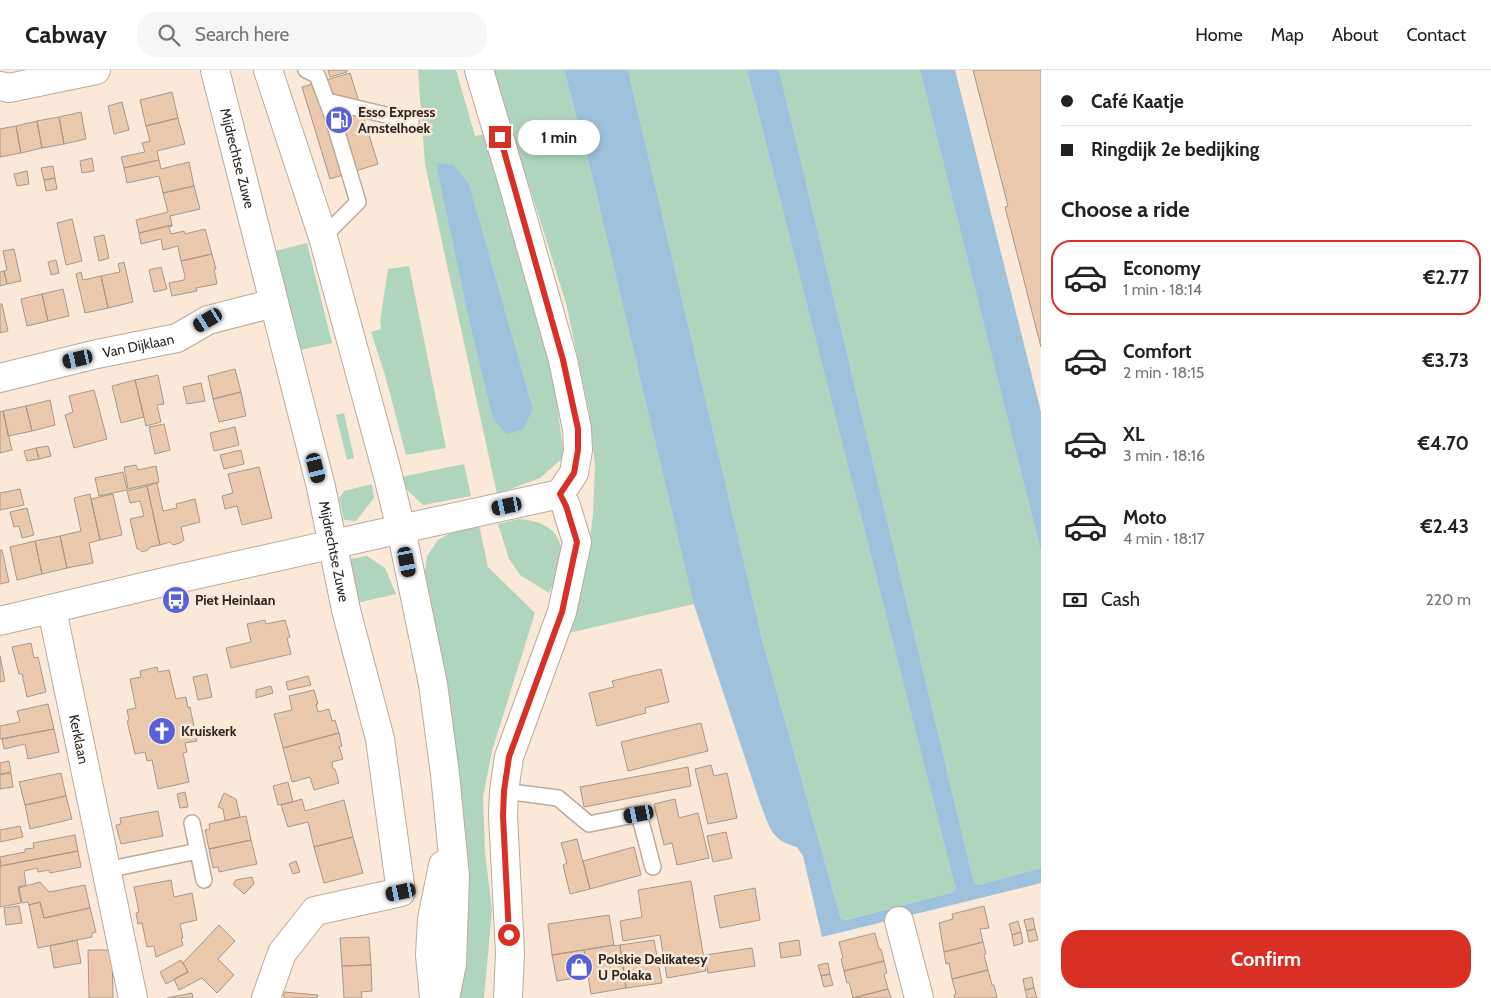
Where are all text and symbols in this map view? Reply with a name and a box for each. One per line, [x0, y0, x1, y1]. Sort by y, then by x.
search box [137, 12, 487, 57]
text: Cabway [25, 20, 107, 49]
icon: search [155, 21, 183, 49]
text: Search here [195, 23, 289, 46]
text: Home [1195, 24, 1243, 46]
text: Map [1271, 24, 1304, 46]
text: About [1332, 24, 1378, 46]
text: Contact [1406, 24, 1466, 46]
text: Café Kaatje [1091, 90, 1184, 113]
place label: Esso Express Amstelhoek [358, 103, 435, 137]
fuel station icon: Esso Express Amstelhoek [324, 105, 354, 135]
street label: Mijdrechtse Zuwe [216, 106, 259, 210]
callout: 1 min [518, 120, 600, 154]
route end [489, 126, 511, 148]
text: 1 min [541, 128, 577, 147]
text: Ringdijk 2e bedijking [1091, 138, 1259, 161]
text: Choose a ride [1061, 196, 1190, 223]
icon: car [1063, 255, 1108, 300]
text: Economy [1123, 257, 1201, 280]
text: €2.77 [1423, 266, 1469, 289]
text: 1 min · 18:14 [1123, 280, 1202, 299]
car [191, 306, 224, 334]
street label: Van Dijklaan [101, 330, 176, 362]
icon: car [1063, 338, 1108, 383]
text: Comfort [1123, 340, 1192, 363]
car [61, 348, 94, 370]
text: €3.73 [1422, 349, 1469, 372]
text: 2 min · 18:15 [1123, 363, 1204, 382]
icon: car [1063, 421, 1108, 466]
text: XL [1123, 423, 1144, 446]
text: €4.70 [1418, 432, 1469, 455]
text: 3 min · 18:16 [1123, 446, 1205, 465]
car [305, 452, 326, 484]
car [490, 496, 523, 516]
street label: Mijdrechtse Zuwe [315, 499, 353, 604]
icon: car [1063, 504, 1108, 549]
text: Moto [1123, 506, 1167, 529]
text: €2.43 [1421, 515, 1469, 538]
text: 4 min · 18:17 [1123, 529, 1205, 548]
car [396, 546, 417, 578]
bus stop icon: Piet Heinlaan [161, 585, 191, 615]
icon: cash [1061, 586, 1089, 614]
text: Cash [1101, 588, 1140, 611]
text: 220 m [1425, 590, 1471, 609]
place label: Piet Heinlaan [195, 591, 275, 609]
street label: Kerklaan [65, 713, 93, 766]
church icon: Kruiskerk [147, 716, 177, 746]
place label: Kruiskerk [181, 722, 237, 740]
car [622, 804, 655, 824]
car [384, 882, 417, 902]
route start [498, 924, 520, 946]
button: Confirm [1061, 930, 1471, 988]
place label: Polskie Delikatesy U Polaka [598, 950, 708, 984]
shop icon: Polskie Delikatesy U Polaka [564, 952, 594, 982]

